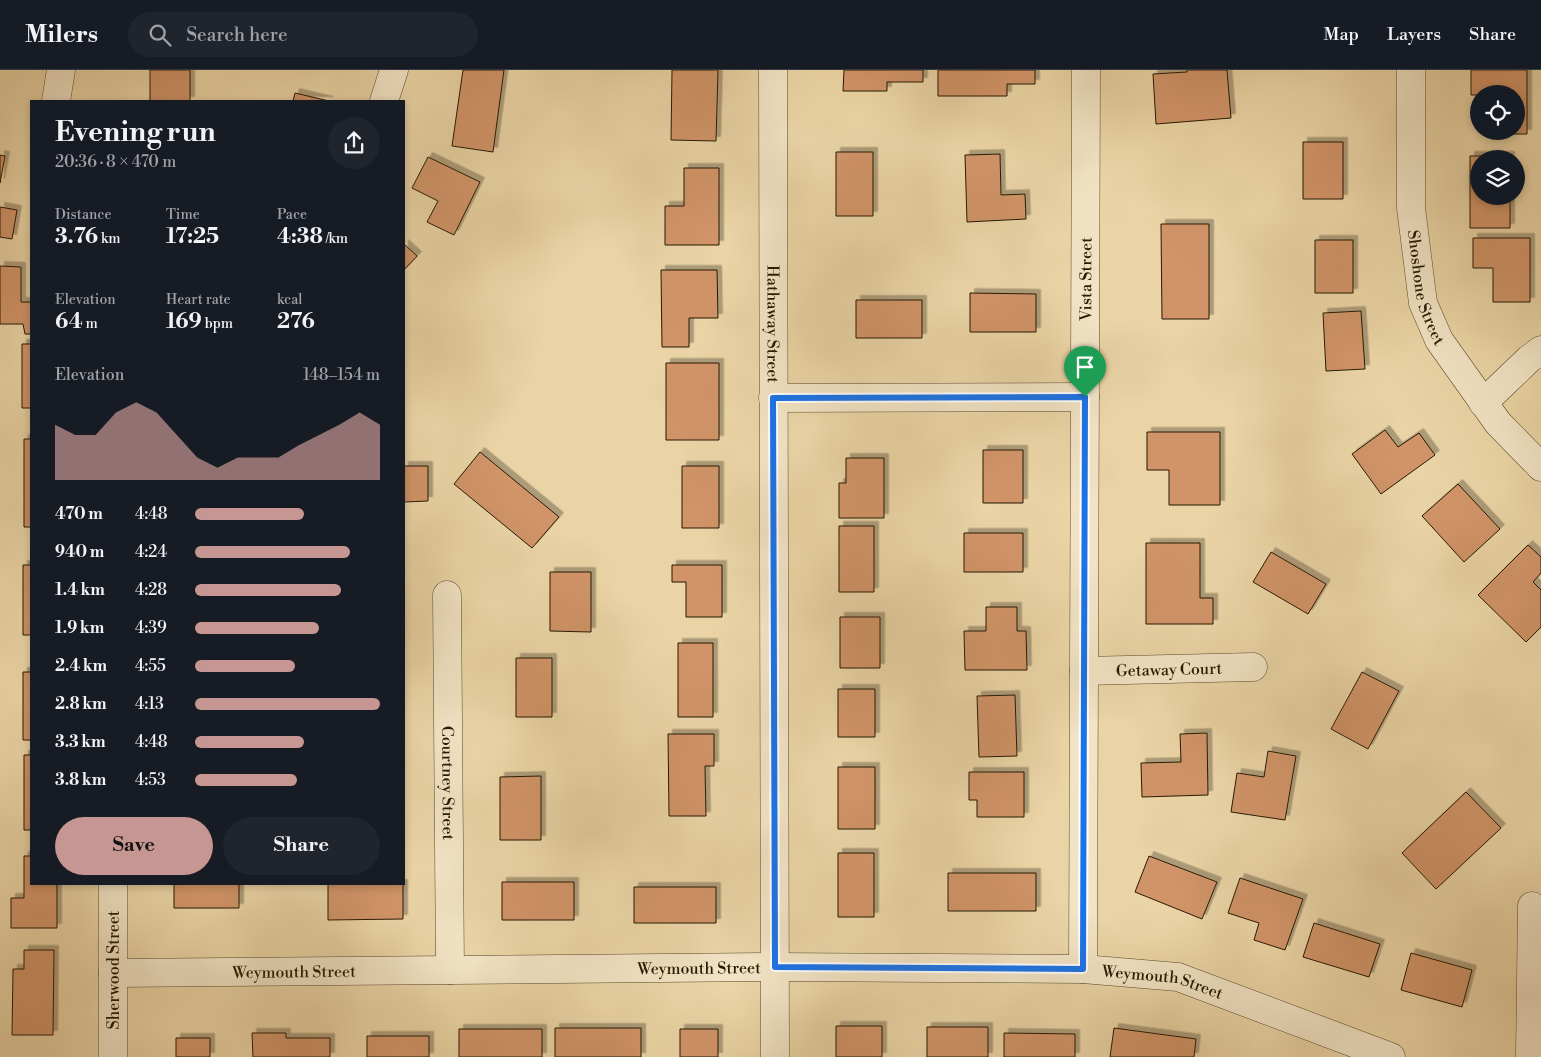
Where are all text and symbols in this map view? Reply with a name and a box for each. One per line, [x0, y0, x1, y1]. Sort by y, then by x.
search box [128, 12, 478, 57]
text: Milers [25, 20, 98, 50]
icon: search [146, 21, 174, 49]
text: Search here [186, 23, 288, 47]
text: Map [1324, 23, 1359, 46]
text: Layers [1387, 23, 1441, 46]
text: Share [1469, 23, 1516, 46]
map controls [1470, 85, 1525, 205]
button: locate [1470, 85, 1525, 140]
text: Evening run [55, 115, 216, 150]
button: share [328, 117, 380, 169]
button: layers [1470, 150, 1525, 205]
text: 20:36 · 8 × 470 m [55, 152, 176, 172]
text: Distance [55, 206, 112, 224]
text: Time [166, 206, 200, 224]
text: Pace [277, 206, 307, 224]
text: 3.76 [55, 224, 98, 250]
text: 17:25 [166, 224, 219, 250]
text: 4:38 [277, 224, 323, 250]
street label: Shoshone Street [1403, 229, 1449, 350]
text: km [98, 230, 121, 248]
text: /km [323, 230, 348, 248]
street label: Vista Street [1076, 237, 1096, 322]
street label: Hathaway Street [762, 265, 783, 383]
text: Elevation [55, 291, 116, 309]
text: Heart rate [166, 291, 231, 309]
text: kcal [277, 291, 302, 309]
text: 64 [55, 309, 83, 335]
text: 169 [166, 309, 202, 335]
text: 276 [277, 309, 315, 335]
text: m [83, 315, 98, 333]
text: bpm [202, 315, 233, 333]
pin [1064, 346, 1106, 397]
icon: arrive [1071, 353, 1099, 381]
text: Elevation [55, 365, 124, 385]
text: 148–154 m [303, 365, 380, 385]
text: 470 m [55, 504, 103, 524]
text: 4:48 [135, 504, 167, 524]
text: 940 m [55, 542, 104, 562]
text: 4:24 [135, 542, 167, 562]
text: 1.4 km [55, 580, 105, 600]
text: 4:28 [135, 580, 167, 600]
text: 1.9 km [55, 618, 104, 638]
text: 4:39 [135, 618, 167, 638]
text: 2.4 km [55, 656, 107, 676]
text: 4:55 [135, 656, 166, 676]
street label: Getaway Court [1116, 659, 1223, 681]
text: 2.8 km [55, 694, 107, 714]
text: 4:13 [135, 694, 164, 714]
street label: Courtney Street [437, 726, 458, 841]
text: 3.3 km [55, 732, 106, 752]
text: 4:48 [135, 732, 167, 752]
text: 3.8 km [55, 770, 106, 790]
text: 4:53 [135, 770, 166, 790]
button: Save [55, 817, 213, 875]
button: Share [223, 817, 380, 875]
street label: Sherwood Street [104, 910, 124, 1030]
street label: Weymouth Street [636, 958, 761, 979]
street label: Weymouth Street [231, 962, 356, 983]
street label: Weymouth Street [1100, 962, 1226, 1004]

